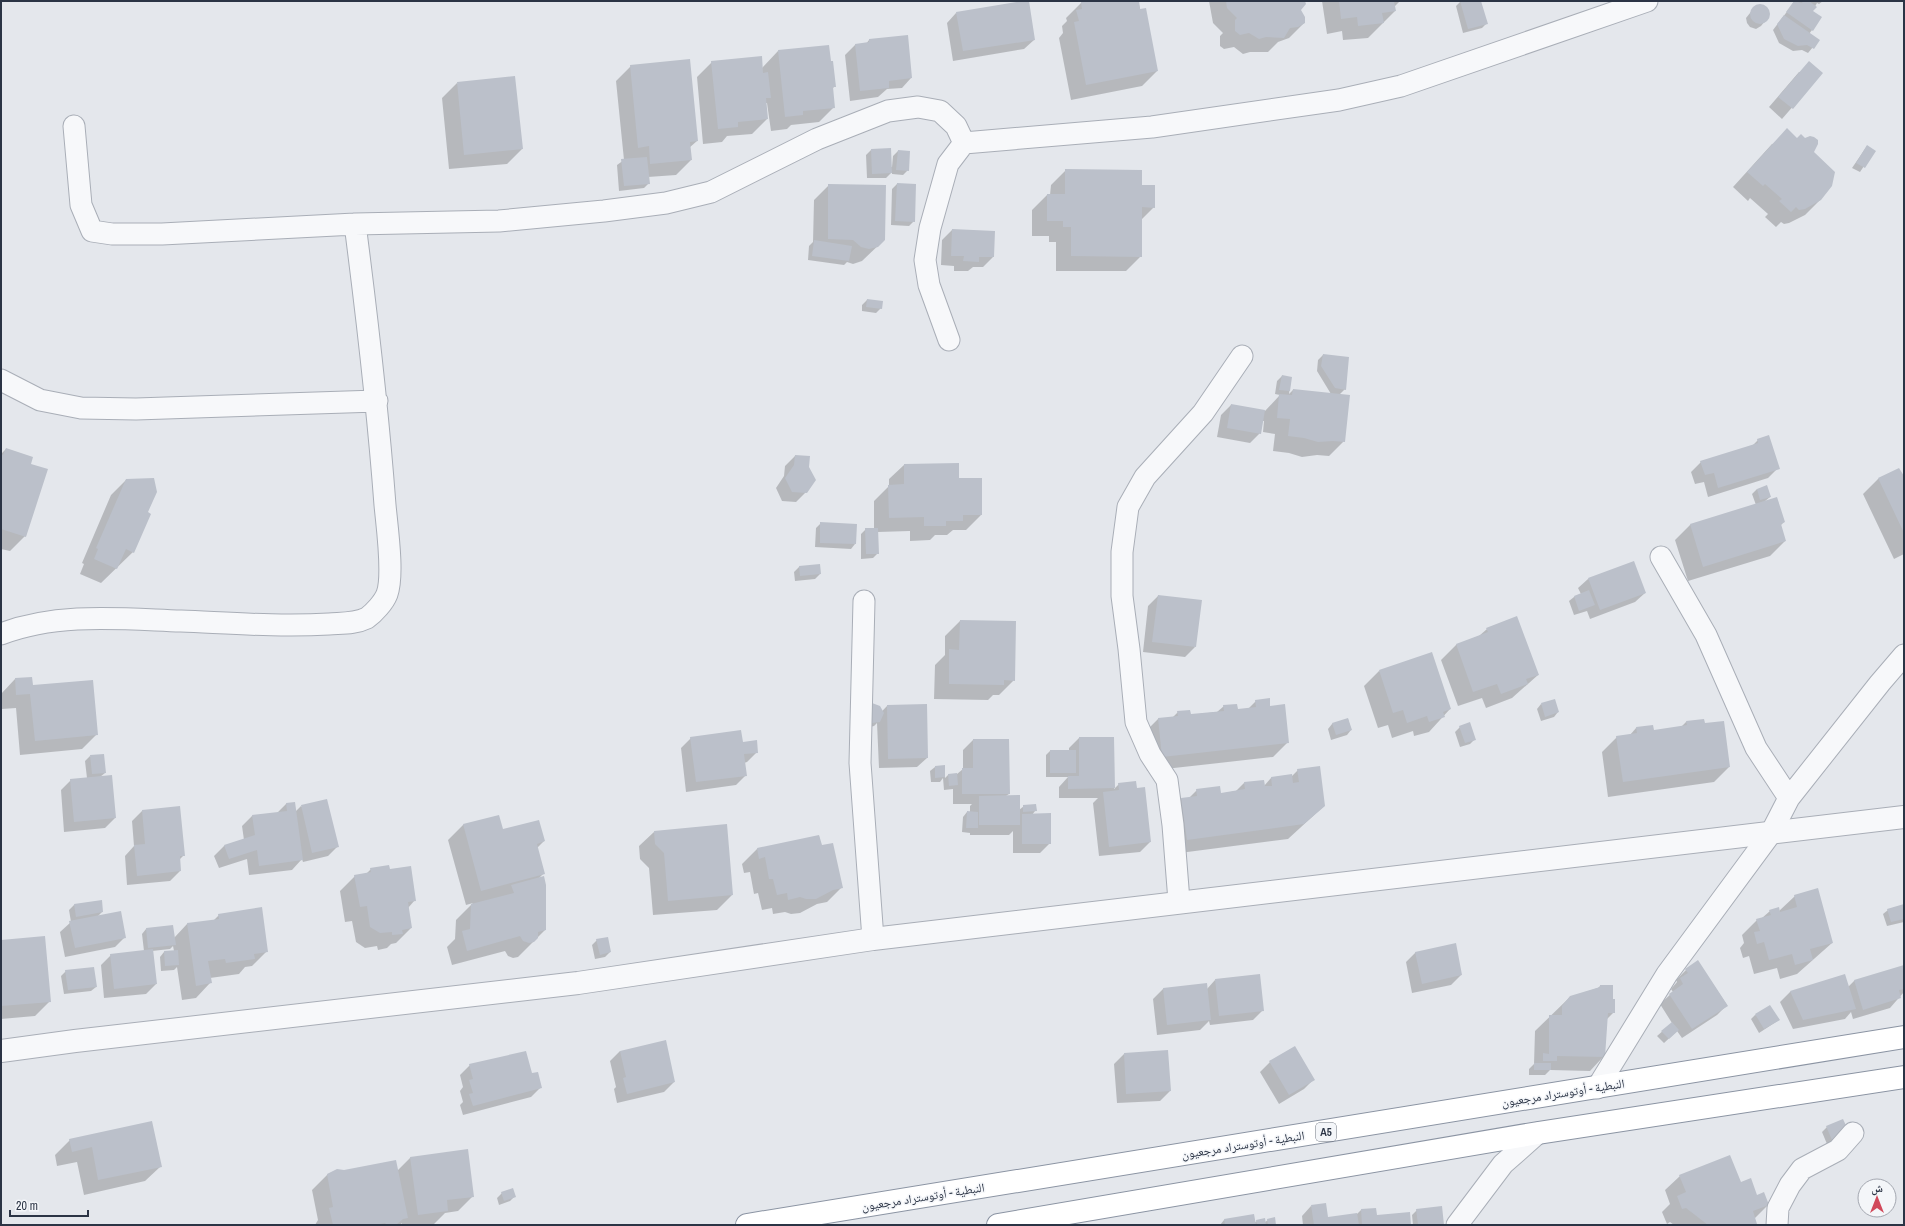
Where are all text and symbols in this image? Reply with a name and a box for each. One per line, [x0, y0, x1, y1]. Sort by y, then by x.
street label: النبطية - أوتوستراد مرجعيون [1500, 1075, 1626, 1111]
road number: A5 [1316, 1123, 1336, 1141]
street label: النبطية - أوتوستراد مرجعيون [1180, 1127, 1306, 1163]
north arrow [1857, 1178, 1897, 1218]
street label: النبطية - أوتوستراد مرجعيون [860, 1179, 986, 1215]
text: ش [1871, 1181, 1883, 1196]
scale bar [10, 1192, 88, 1218]
text: 20 m [16, 1198, 38, 1214]

